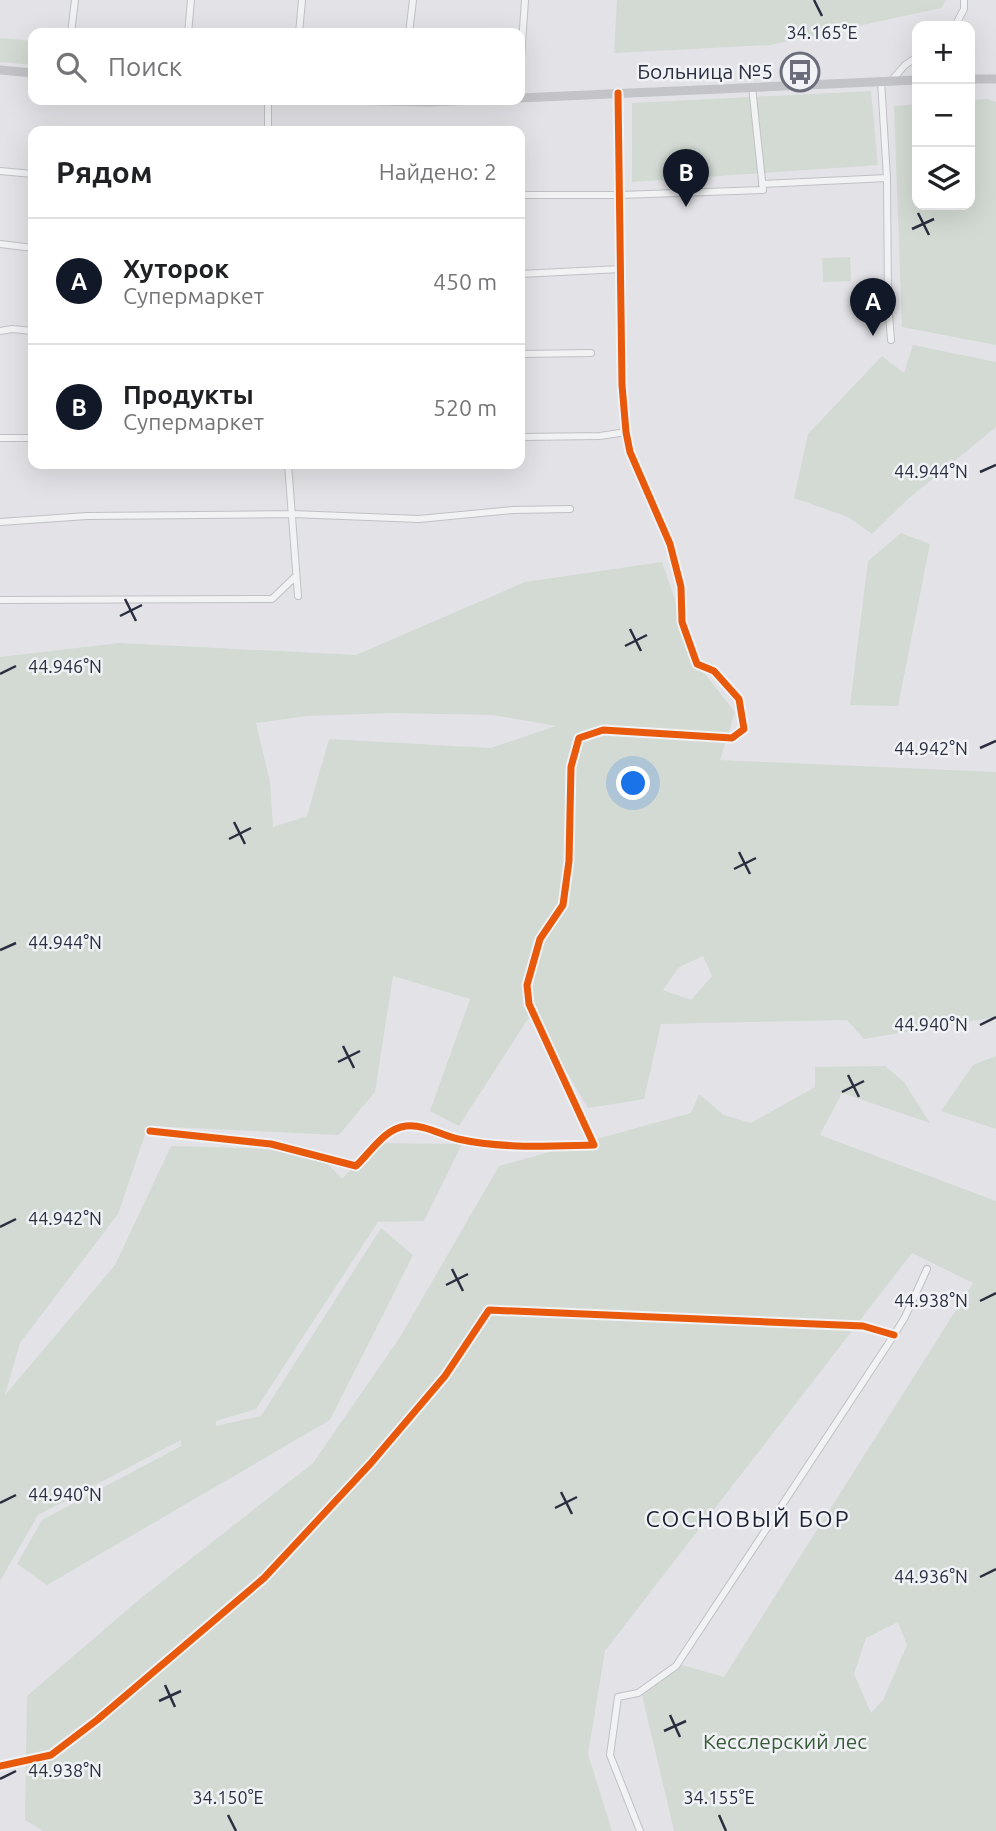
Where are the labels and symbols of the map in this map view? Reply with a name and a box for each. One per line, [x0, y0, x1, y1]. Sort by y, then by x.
text: 34.165°E [786, 22, 858, 42]
bus stop icon: Больница №5 [779, 51, 821, 93]
place label: Больница №5 [637, 59, 773, 83]
pin: B [663, 149, 709, 207]
pin: A [850, 278, 896, 336]
text: 44.944°N [894, 461, 968, 481]
text: 44.946°N [28, 656, 102, 676]
text: 44.942°N [894, 738, 968, 758]
your location [616, 766, 650, 800]
text: 44.944°N [28, 932, 102, 952]
text: 44.940°N [894, 1014, 968, 1034]
text: 44.942°N [28, 1208, 102, 1228]
text: 44.938°N [894, 1290, 968, 1310]
text: 44.940°N [28, 1484, 102, 1504]
district label: СОСНОВЫЙ БОР [646, 1506, 850, 1531]
text: 44.936°N [894, 1566, 968, 1586]
park label: Кесслерский лес [703, 1729, 867, 1753]
text: 44.938°N [28, 1760, 102, 1780]
text: 34.150°E [192, 1787, 264, 1807]
text: 34.155°E [683, 1787, 755, 1807]

